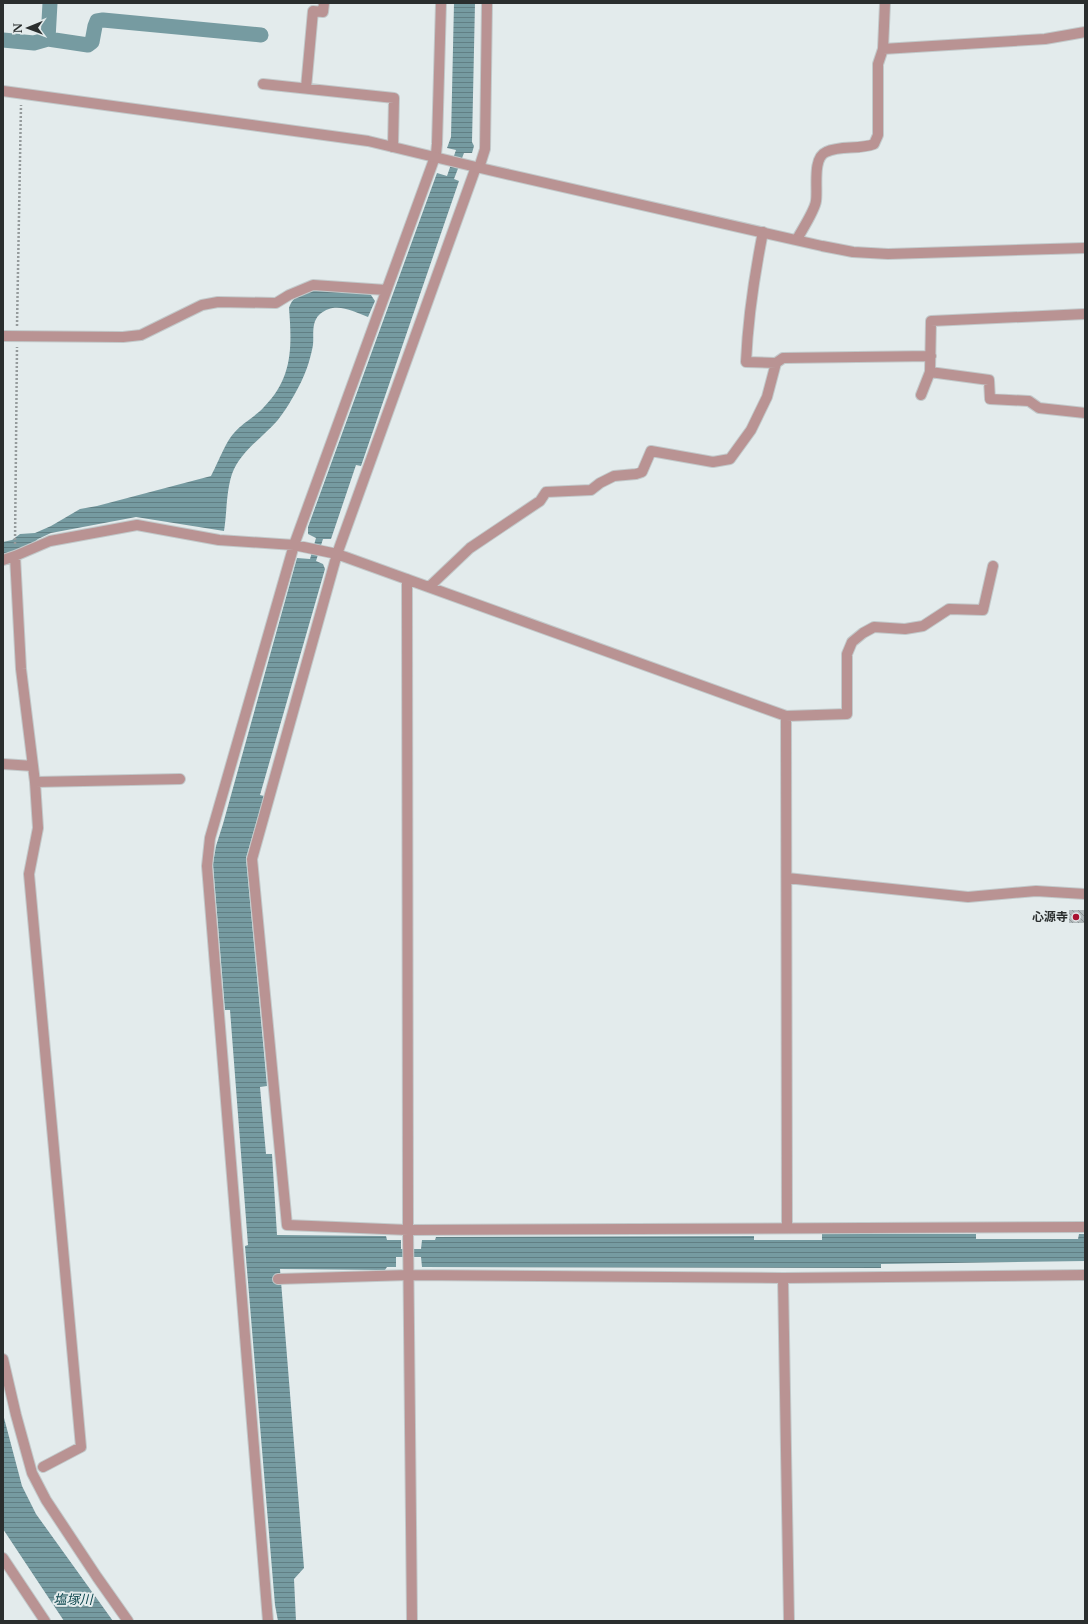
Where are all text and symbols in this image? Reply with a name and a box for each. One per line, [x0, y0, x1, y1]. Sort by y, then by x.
north arrow [8, 8, 48, 48]
text: N [11, 22, 25, 33]
place label: 心源寺 [1032, 909, 1068, 924]
marker: 心源寺 [1071, 912, 1081, 922]
water label: 塩塚川 [53, 1591, 94, 1608]

